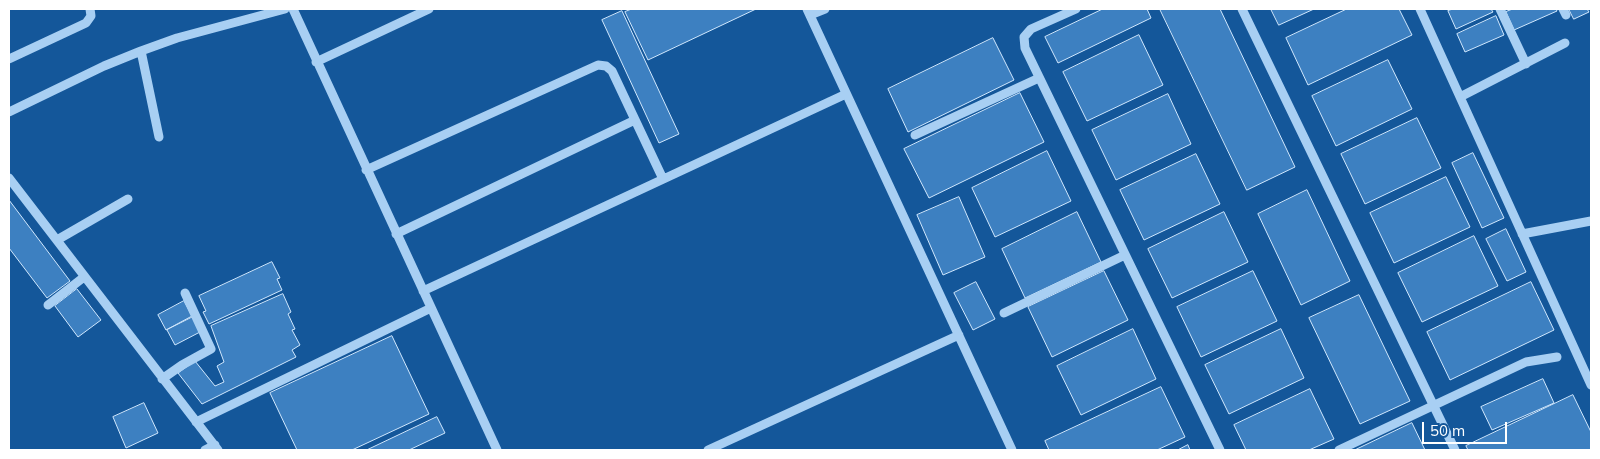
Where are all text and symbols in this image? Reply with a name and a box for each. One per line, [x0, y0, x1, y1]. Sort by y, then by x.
scale bar [1425, 412, 1510, 444]
text: 50 m [1430, 421, 1465, 440]

